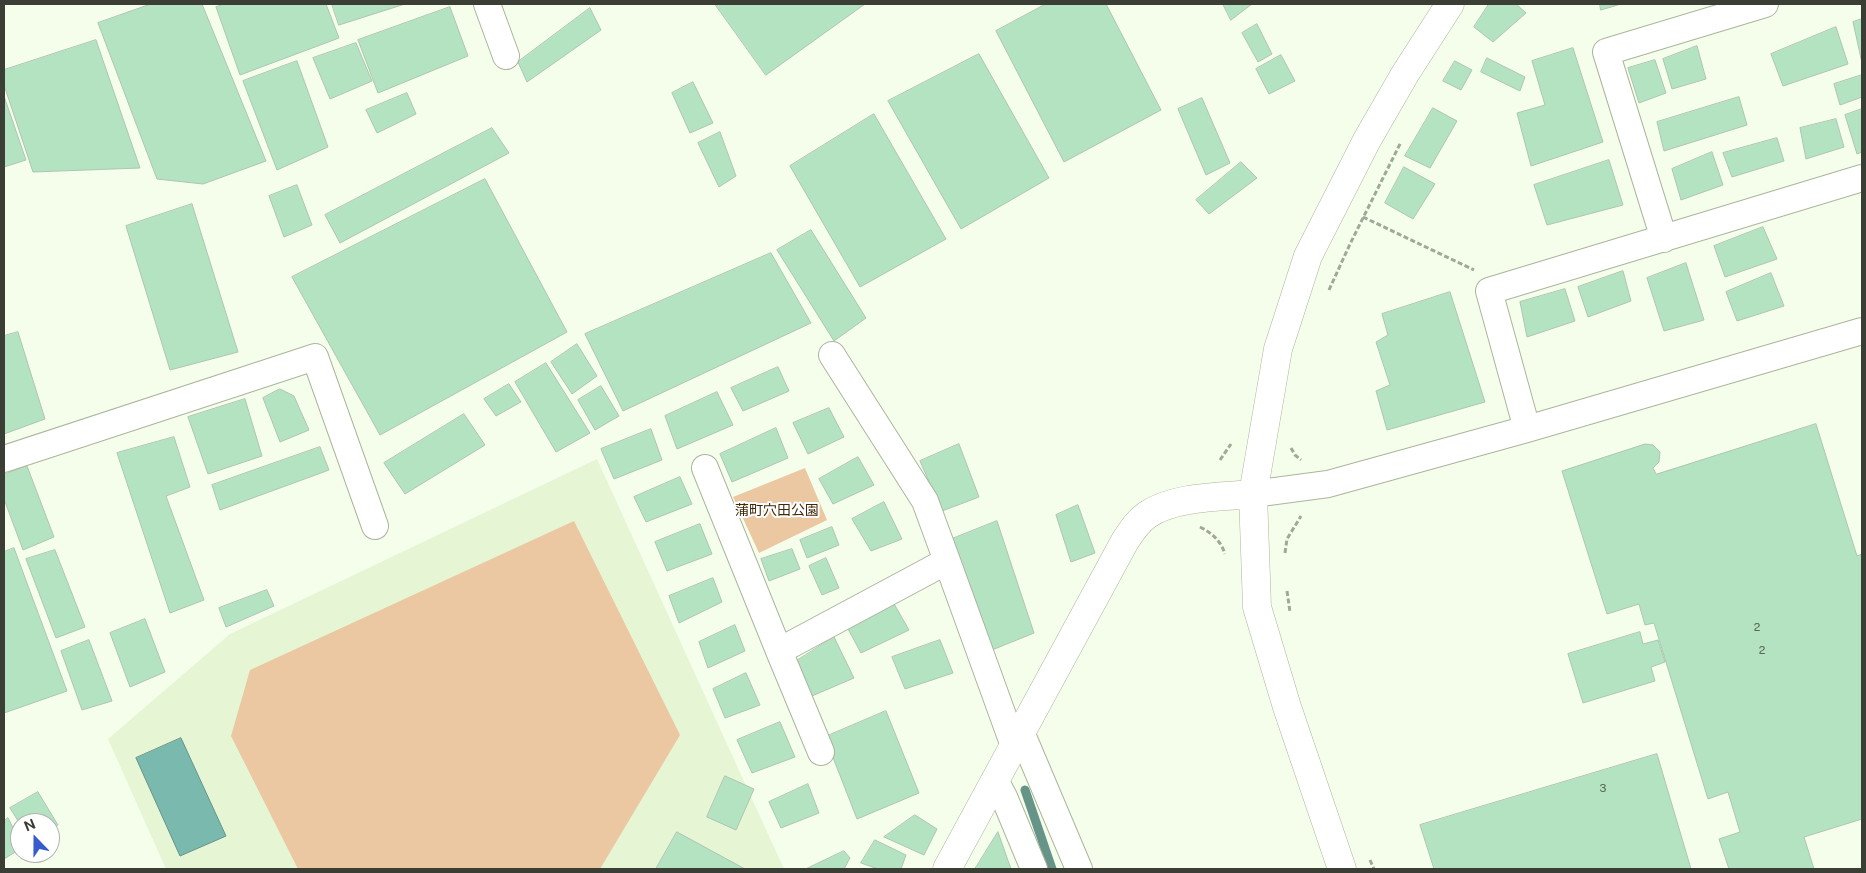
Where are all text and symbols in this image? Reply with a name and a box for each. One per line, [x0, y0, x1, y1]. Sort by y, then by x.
park label: 蒲町穴田公園 [735, 503, 819, 519]
house number: 2 [1754, 621, 1760, 635]
house number: 2 [1759, 644, 1765, 658]
house number: 3 [1600, 782, 1606, 796]
north arrow [10, 813, 60, 863]
text: N [22, 816, 38, 834]

